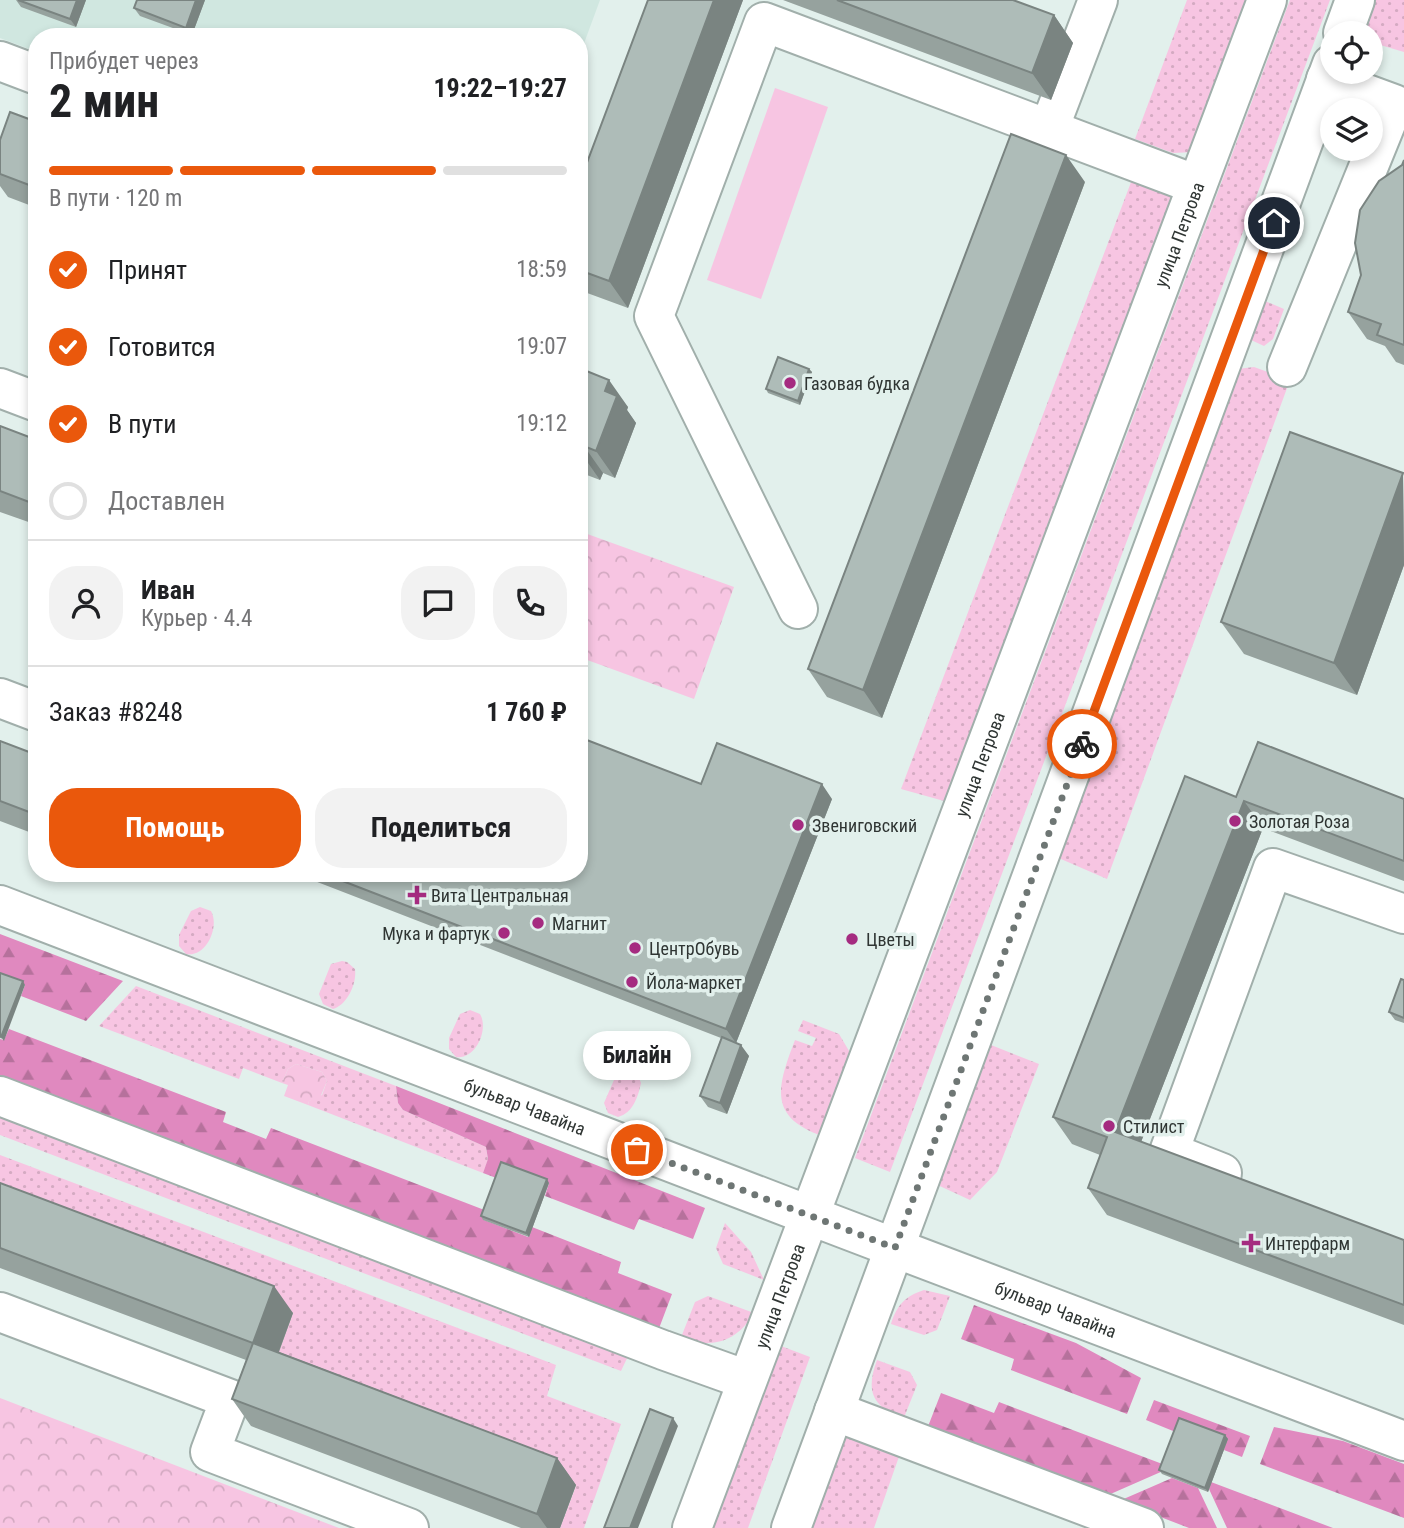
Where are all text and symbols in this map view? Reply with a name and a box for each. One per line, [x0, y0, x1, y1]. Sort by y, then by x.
map controls [1320, 21, 1383, 161]
button: locate [1320, 21, 1383, 84]
text: Прибудет через [49, 48, 199, 75]
text: 19:22–19:27 [433, 73, 567, 103]
text: 2 мин [49, 74, 159, 128]
button: layers [1320, 98, 1383, 161]
street label: улица Петрова [1149, 179, 1208, 290]
text: В пути · 120 m [49, 185, 182, 212]
pin [1244, 193, 1304, 253]
icon: home [1255, 204, 1293, 242]
icon: check [49, 251, 87, 289]
text: Принят [108, 255, 187, 285]
text: 18:59 [516, 256, 567, 283]
icon: check [49, 328, 87, 366]
text: Готовится [108, 332, 216, 362]
text: 19:07 [516, 333, 567, 360]
place label: Газовая будка [804, 373, 910, 394]
marker: Газовая будка [782, 375, 798, 391]
icon: check [49, 405, 87, 443]
text: В пути [108, 409, 177, 439]
text: 19:12 [516, 410, 567, 437]
text: Доставлен [108, 486, 225, 516]
button: person [49, 566, 123, 640]
button: chat [401, 566, 475, 640]
button: phone [493, 566, 567, 640]
text: Иван [141, 575, 195, 605]
text: Курьер · 4.4 [141, 605, 252, 632]
text: Заказ #8248 [49, 697, 183, 727]
text: 1 760 ₽ [486, 697, 567, 727]
street label: улица Петрова [950, 709, 1009, 820]
courier [1047, 709, 1117, 779]
icon: bike [1063, 725, 1101, 763]
button: Помощь [49, 788, 301, 868]
button: Поделиться [315, 788, 567, 868]
place label: Золотая Роза [1249, 811, 1350, 832]
marker: Золотая Роза [1227, 813, 1243, 829]
place label: Звениговский [812, 815, 917, 836]
marker: Звениговский [790, 817, 806, 833]
place label: Вита Центральная [431, 885, 569, 906]
marker: Вита Центральная [409, 887, 425, 903]
place label: Магнит [552, 913, 607, 934]
marker: Магнит [530, 915, 546, 931]
place label: Мука и фартук [382, 923, 490, 944]
marker: Мука и фартук [496, 925, 512, 941]
place label: Цветы [866, 929, 915, 950]
marker: Цветы [844, 931, 860, 947]
place label: ЦентрОбувь [649, 938, 739, 959]
marker: ЦентрОбувь [627, 940, 643, 956]
place label: Йола-маркет [646, 972, 742, 993]
marker: Йола-маркет [624, 974, 640, 990]
callout: Билайн [583, 1031, 691, 1080]
text: Билайн [603, 1042, 671, 1069]
street label: бульвар Чавайна [461, 1073, 588, 1139]
place label: Стилист [1123, 1116, 1185, 1137]
marker: Стилист [1101, 1118, 1117, 1134]
pin [607, 1120, 667, 1180]
icon: bag [618, 1131, 656, 1169]
place label: Интерфарм [1265, 1233, 1350, 1254]
marker: Интерфарм [1243, 1235, 1259, 1251]
street label: улица Петрова [750, 1240, 809, 1351]
street label: бульвар Чавайна [992, 1276, 1120, 1342]

